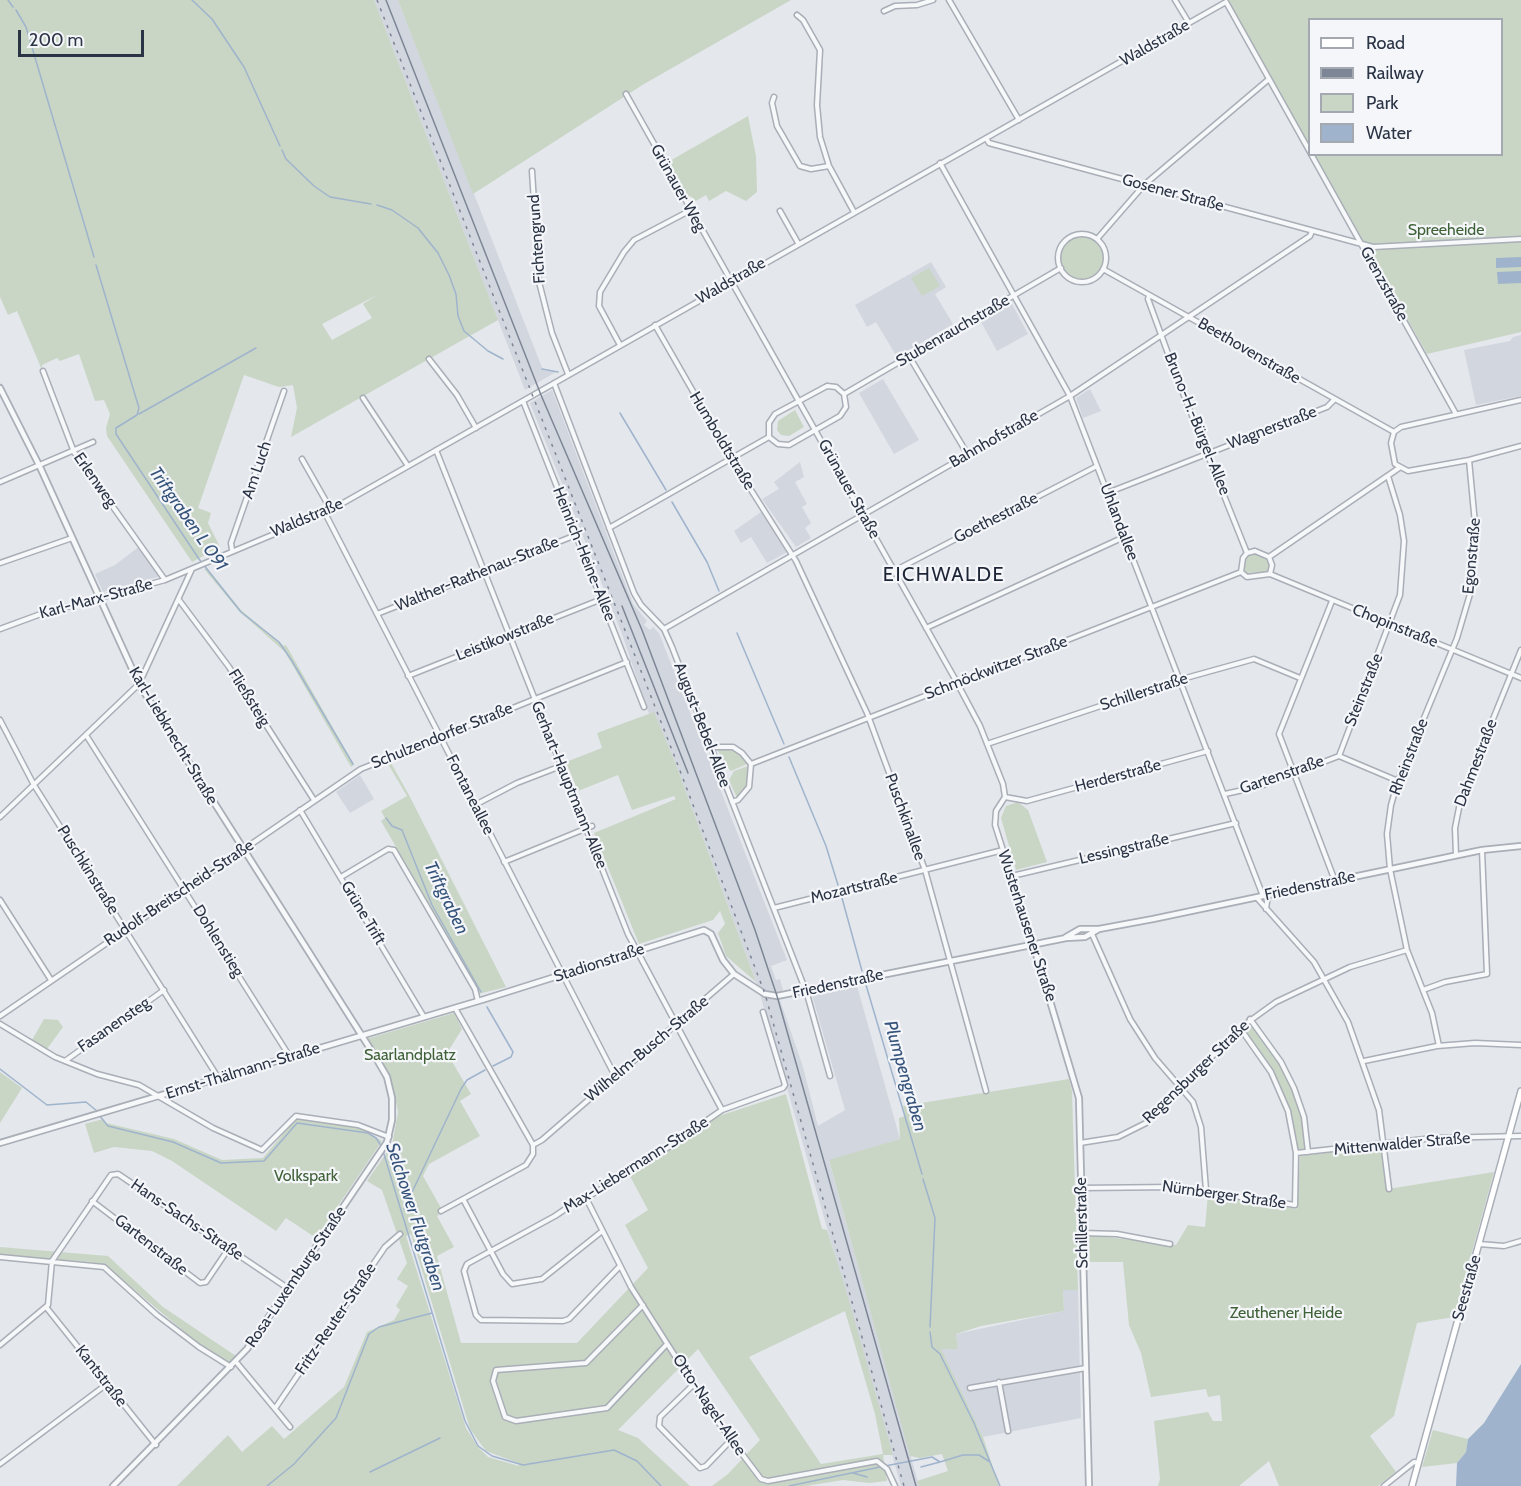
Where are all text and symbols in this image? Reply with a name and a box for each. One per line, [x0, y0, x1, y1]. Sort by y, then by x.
street label: Waldstraße [1117, 16, 1193, 70]
scale bar [21, 18, 147, 56]
legend [1308, 18, 1503, 156]
text: 200 m [29, 29, 83, 51]
text: Road [1366, 32, 1405, 54]
text: Railway [1366, 62, 1424, 84]
text: Park [1366, 92, 1398, 114]
text: Water [1366, 122, 1412, 144]
street label: Grünauer Weg [646, 141, 710, 235]
street label: Gosener Straße [1120, 170, 1226, 216]
street label: Fichtengrund [524, 194, 550, 284]
park label: Spreeheide [1408, 220, 1484, 240]
street label: Grenzstraße [1356, 243, 1412, 325]
street label: Waldstraße [693, 254, 769, 308]
street label: Stubenrauchstraße [893, 291, 1013, 371]
street label: Beethovenstraße [1194, 314, 1304, 388]
street label: Bruno-H.-Bürgel-Allee [1160, 350, 1234, 498]
street label: Humboldtstraße [685, 388, 759, 494]
street label: Wagnerstraße [1225, 402, 1319, 454]
street label: Bahnhofstraße [946, 406, 1042, 472]
street label: Grünauer Straße [814, 436, 884, 542]
street label: Am Luch [238, 439, 276, 501]
street label: Erlenweg [69, 449, 121, 511]
water label: Triftgraben L 091 [144, 463, 232, 575]
street label: Uhlandallee [1096, 481, 1142, 563]
street label: Heinrich-Heine-Allee [548, 484, 620, 624]
street label: Goethestraße [951, 489, 1041, 547]
street label: Waldstraße [268, 494, 346, 542]
street label: Egonstraße [1459, 517, 1485, 595]
street label: Walther-Rathenau-Straße [392, 532, 562, 616]
district label: EICHWALDE [883, 563, 1005, 587]
street label: Karl-Marx-Straße [37, 575, 155, 623]
street label: Chopinstraße [1349, 600, 1441, 652]
street label: Leistikowstraße [453, 609, 557, 665]
street label: Schmöckwitzer Straße [922, 632, 1070, 704]
street label: Steinstraße [1341, 651, 1387, 729]
street label: August-Bebel-Allee [669, 660, 735, 790]
street label: Karl-Liebknecht-Straße [124, 664, 222, 808]
street label: Fließsteig [224, 666, 274, 730]
street label: Schillerstraße [1098, 669, 1190, 715]
street label: Gerhart-Hauptmann-Allee [527, 698, 611, 872]
street label: Schulzendorfer Straße [368, 699, 516, 773]
street label: Rheinstraße [1386, 716, 1432, 798]
street label: Dahmestraße [1451, 717, 1501, 809]
street label: Fontaneallee [442, 752, 498, 838]
street label: Gartenstraße [1237, 752, 1327, 798]
street label: Herderstraße [1073, 755, 1163, 797]
street label: Puschkinallee [880, 771, 930, 863]
street label: Puschkinstraße [53, 822, 123, 918]
street label: Lessingstraße [1077, 829, 1171, 869]
street label: Rudolf-Breitscheid-Straße [101, 836, 257, 950]
street label: Wusterhausener Straße [993, 848, 1061, 1004]
water label: Triftgraben [419, 858, 473, 938]
street label: Friedenstraße [1263, 867, 1357, 905]
street label: Mozartstraße [808, 868, 900, 908]
street label: Grüne Trift [336, 878, 390, 948]
street label: Dohlenstieg [188, 901, 248, 981]
street label: Stadionstraße [551, 939, 647, 987]
street label: Friedenstraße [791, 965, 885, 1003]
street label: Wilhelm-Busch-Straße [581, 992, 713, 1106]
street label: Fasanensteg [74, 993, 154, 1057]
street label: Regensburger Straße [1139, 1016, 1253, 1128]
water label: Plumpengraben [879, 1018, 931, 1134]
street label: Ernst-Thälmann-Straße [164, 1038, 322, 1104]
park label: Saarlandplatz [364, 1045, 456, 1065]
street label: Max-Liebermann-Straße [560, 1113, 712, 1217]
street label: Mittenwalder Straße [1333, 1128, 1471, 1160]
water label: Selchower Flutgraben [381, 1140, 449, 1294]
park label: Volkspark [274, 1166, 338, 1186]
street label: Hans-Sachs-Straße [127, 1175, 247, 1265]
street label: Schillerstraße [1072, 1177, 1092, 1269]
street label: Nürnberger Straße [1161, 1177, 1287, 1213]
street label: Rosa-Luxemburg-Straße [242, 1203, 350, 1351]
street label: Gartenstraße [110, 1210, 192, 1280]
street label: Seestraße [1448, 1253, 1486, 1323]
street label: Fritz-Reuter-Straße [291, 1259, 381, 1379]
park label: Zeuthener Heide [1230, 1303, 1342, 1323]
street label: Kantstraße [71, 1341, 131, 1411]
street label: Otto-Nagel-Allee [668, 1351, 750, 1459]

